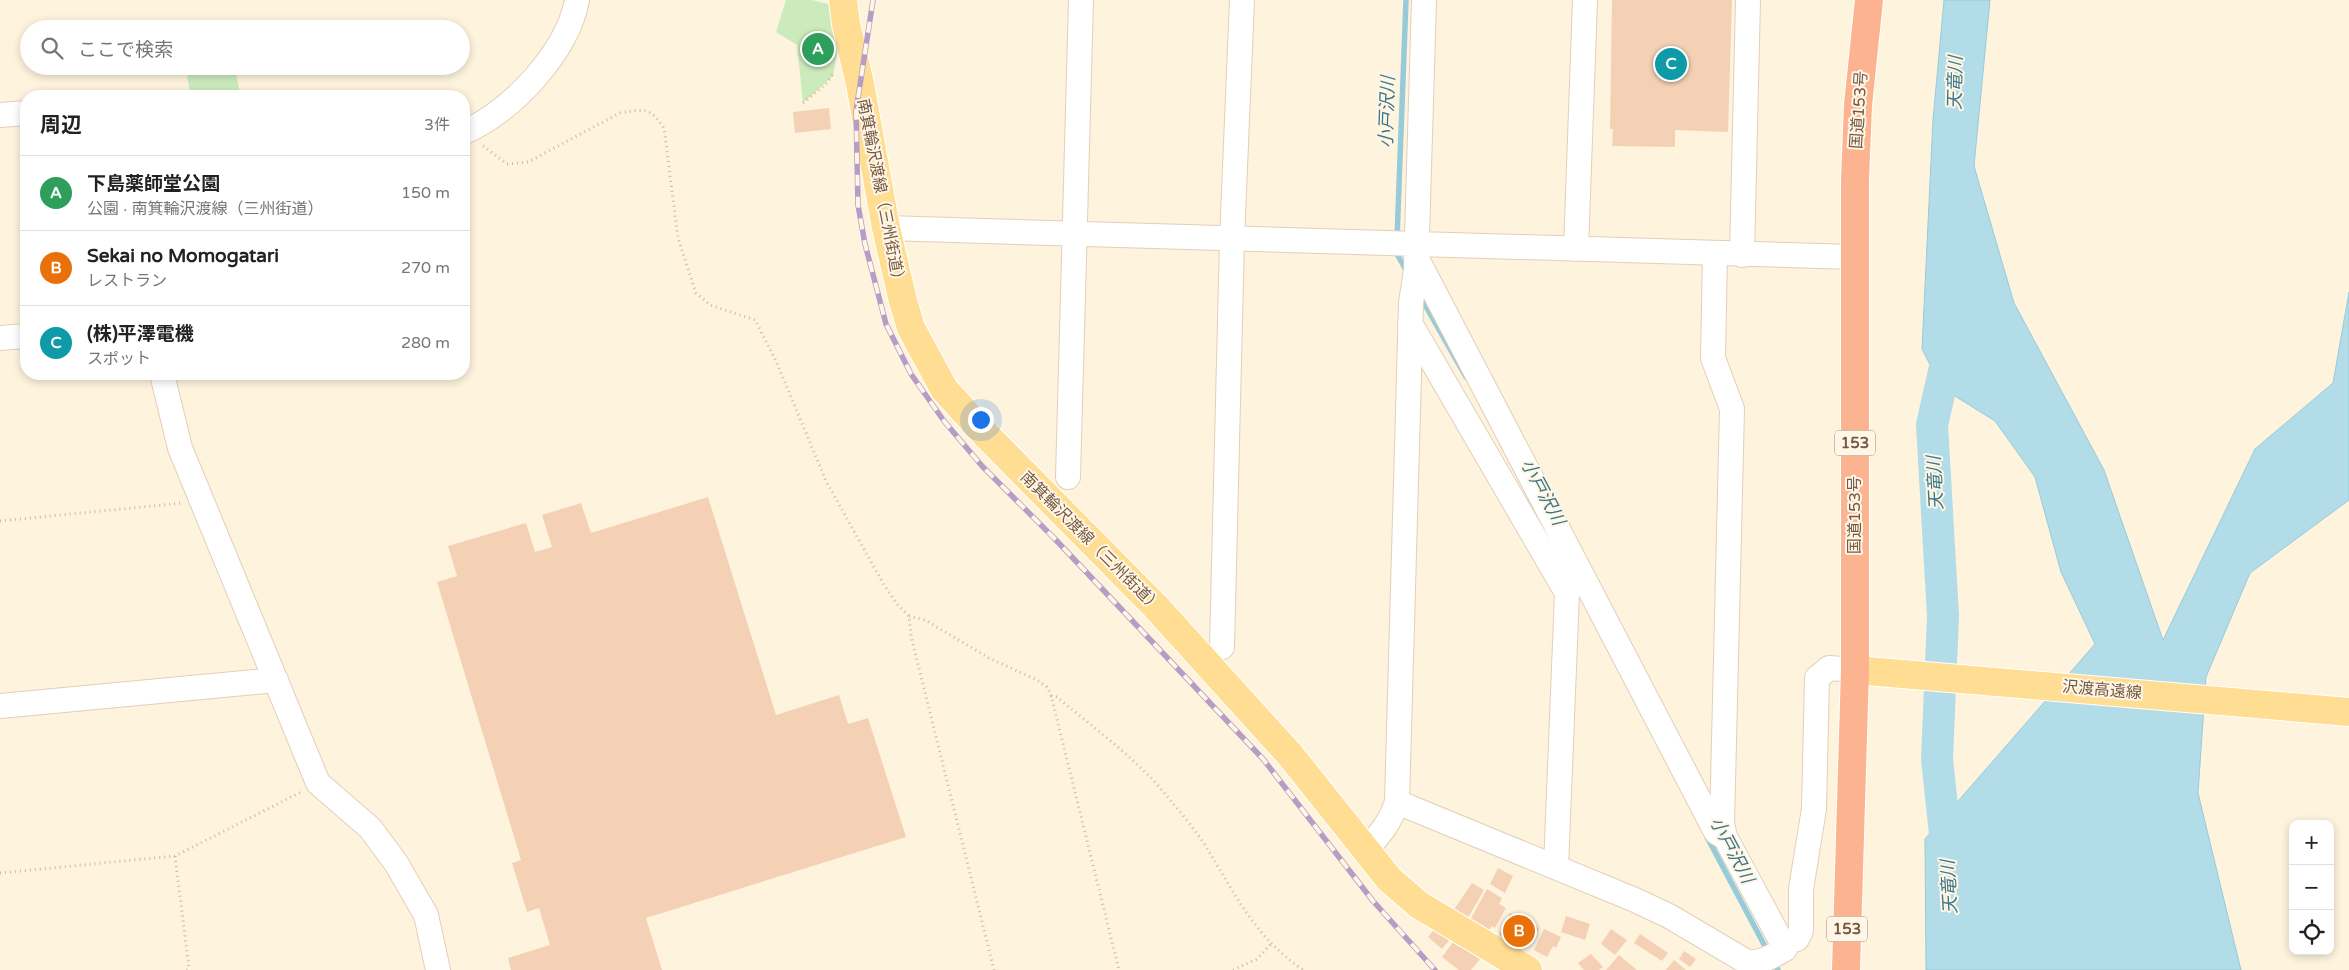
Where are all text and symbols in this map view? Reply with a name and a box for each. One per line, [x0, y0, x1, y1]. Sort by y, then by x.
search box [20, 20, 470, 75]
pin: A [802, 30, 834, 68]
icon: search [38, 34, 66, 62]
text: ここで検索 [78, 39, 173, 61]
pin: C [1655, 45, 1687, 83]
water label: 天竜川 [1944, 54, 1967, 110]
street label: 国道153号 [1846, 70, 1872, 150]
water label: 小戸沢川 [1375, 74, 1399, 148]
street label: 南箕輪沢渡線（三州街道） [853, 97, 909, 289]
text: 周辺 [40, 113, 82, 138]
text: 3件 [424, 115, 450, 135]
text: 下島薬師堂公園 [87, 173, 220, 195]
text: A [50, 183, 62, 203]
text: 150 m [401, 183, 450, 203]
text: 公園 · 南箕輪沢渡線（三州街道） [87, 199, 323, 219]
text: Sekai no Momogatari [87, 245, 279, 267]
text: B [50, 258, 62, 278]
text: 270 m [401, 258, 450, 278]
text: レストラン [87, 271, 167, 291]
text: (株)平澤電機 [87, 323, 194, 345]
text: C [50, 333, 62, 353]
text: 280 m [401, 333, 450, 353]
text: スポット [87, 349, 151, 369]
your location [968, 407, 994, 433]
road number: 153 [1835, 430, 1875, 456]
water label: 天竜川 [1922, 453, 1947, 511]
water label: 小戸沢川 [1516, 455, 1571, 531]
street label: 南箕輪沢渡線（三州街道） [1016, 467, 1166, 617]
street label: 国道153号 [1845, 476, 1865, 554]
street label: 沢渡高遠線 [2061, 677, 2143, 703]
water label: 小戸沢川 [1705, 813, 1760, 889]
map controls [2289, 820, 2334, 955]
button: + [2289, 820, 2334, 865]
water label: 天竜川 [1936, 857, 1961, 915]
button: − [2289, 865, 2334, 910]
button: locate [2289, 910, 2334, 955]
pin: B [1503, 912, 1535, 950]
road number: 153 [1827, 916, 1867, 942]

